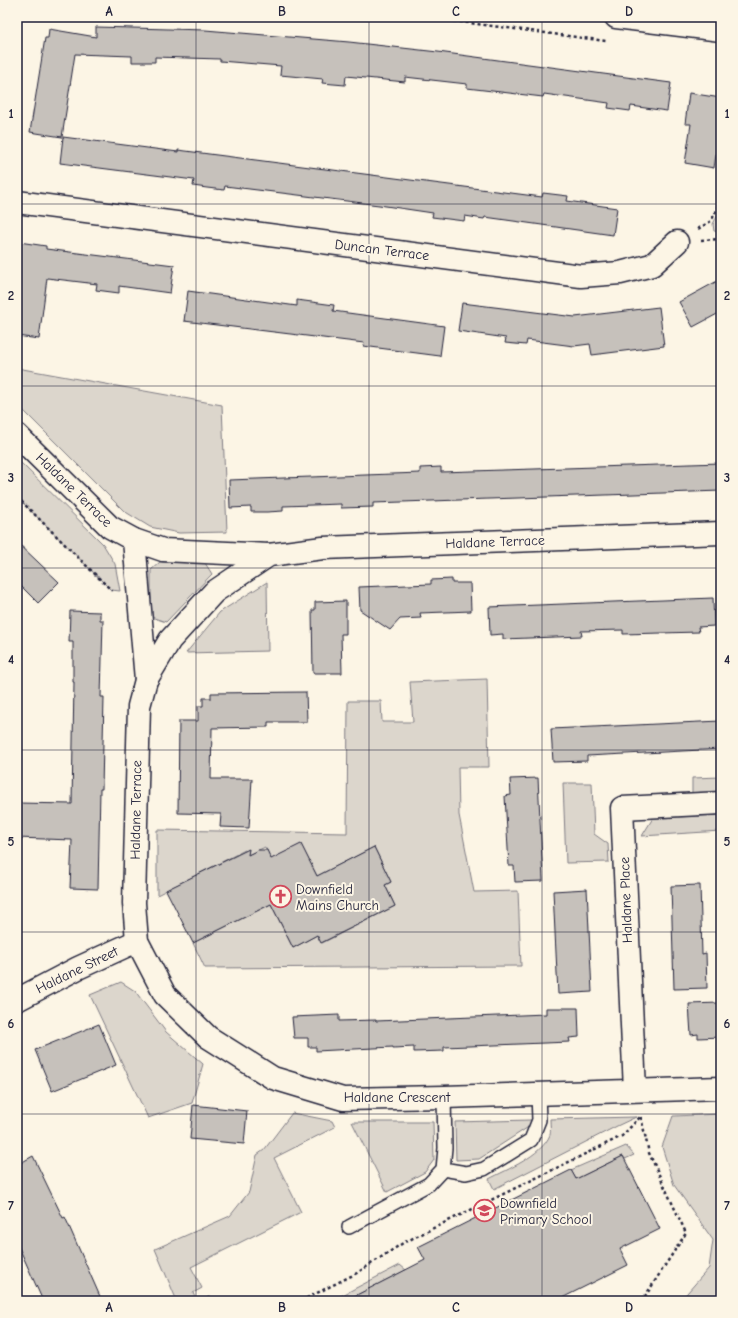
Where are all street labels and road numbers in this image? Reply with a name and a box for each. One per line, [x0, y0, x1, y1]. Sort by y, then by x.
street label: Duncan Terrace [334, 236, 430, 264]
street label: Haldane Terrace [32, 449, 116, 531]
street label: Haldane Terrace [445, 532, 545, 552]
street label: Haldane Terrace [127, 760, 145, 860]
street label: Haldane Place [616, 857, 636, 943]
street label: Haldane Street [33, 942, 122, 997]
street label: Haldane Crescent [344, 1089, 451, 1106]

